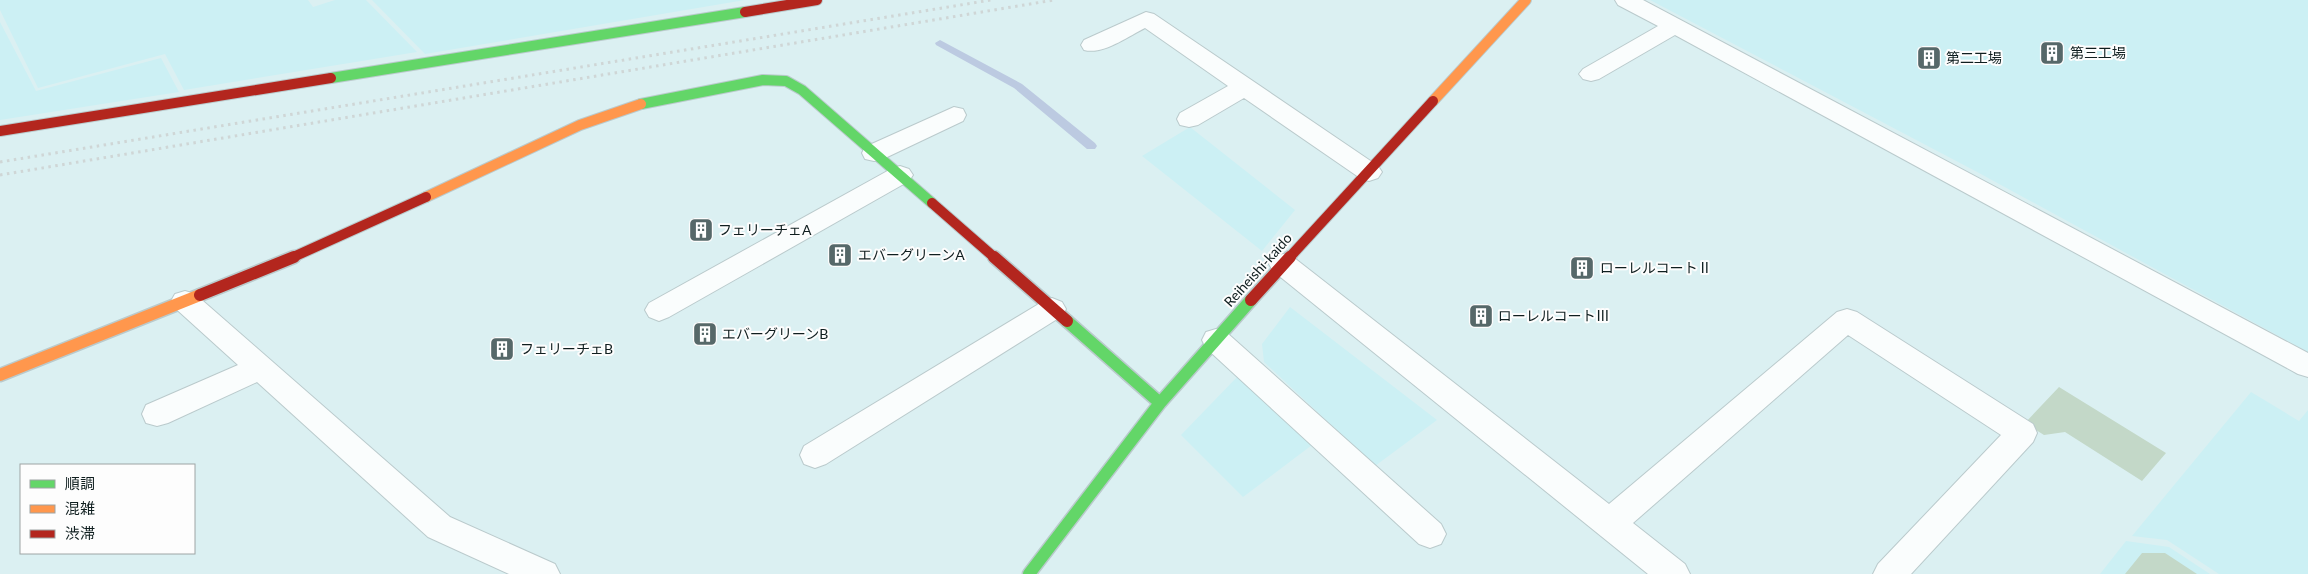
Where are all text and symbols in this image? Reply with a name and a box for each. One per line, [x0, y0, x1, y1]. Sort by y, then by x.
building icon: 第三工場 [2039, 40, 2065, 66]
place label: 第三工場 [2070, 44, 2126, 61]
building icon: 第二工場 [1916, 45, 1942, 71]
place label: 第二工場 [1946, 49, 2002, 66]
building icon: フェリーチェA [688, 217, 714, 243]
place label: フェリーチェA [718, 221, 812, 238]
street label: Reiheishi-kaido [1220, 229, 1295, 310]
building icon: エバーグリーンA [827, 242, 853, 268]
place label: エバーグリーンA [858, 246, 965, 263]
building icon: ローレルコートⅡ [1569, 255, 1595, 281]
place label: ローレルコートⅡ [1600, 259, 1712, 276]
building icon: ローレルコートⅢ [1468, 303, 1494, 329]
place label: ローレルコートⅢ [1498, 307, 1610, 324]
building icon: エバーグリーンB [692, 321, 718, 347]
place label: エバーグリーンB [722, 325, 828, 342]
building icon: フェリーチェB [489, 336, 515, 362]
place label: フェリーチェB [520, 340, 613, 357]
legend [20, 464, 195, 554]
text: 順調 [65, 474, 95, 492]
text: 混雑 [65, 499, 95, 517]
text: 渋滞 [65, 524, 95, 542]

